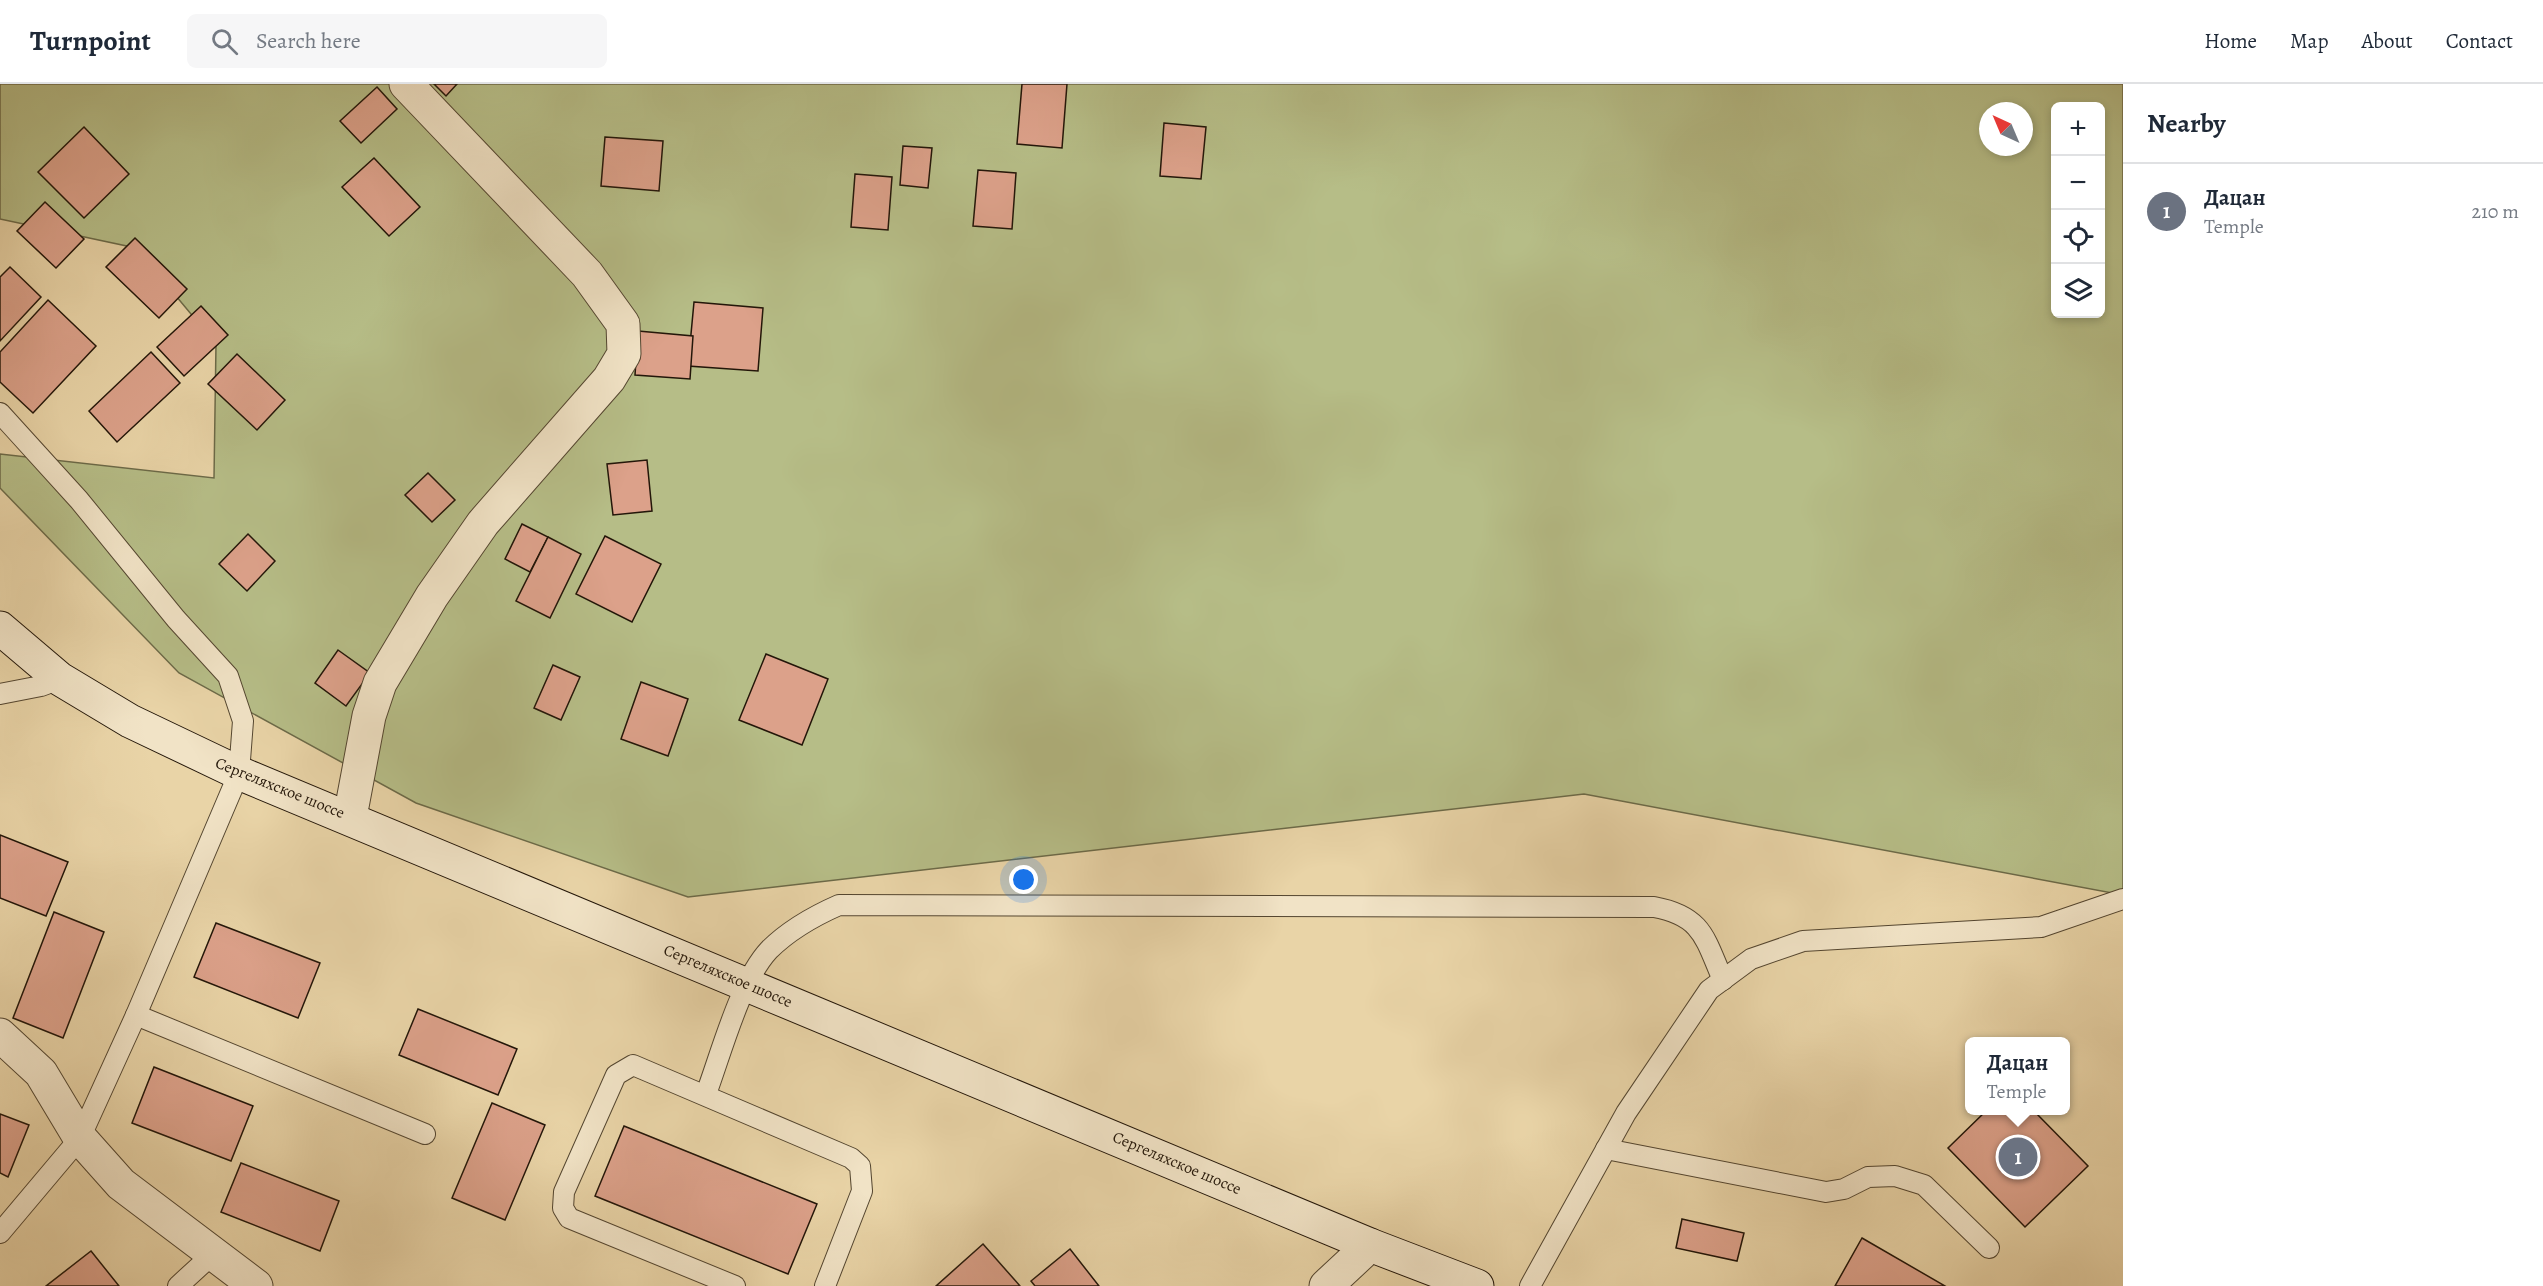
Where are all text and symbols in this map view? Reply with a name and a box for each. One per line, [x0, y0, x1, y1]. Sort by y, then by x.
search box [187, 14, 607, 68]
text: Turnpoint [30, 22, 151, 60]
icon: search [208, 25, 241, 58]
text: Search here [256, 26, 361, 56]
text: Home [2204, 27, 2257, 55]
text: Map [2290, 27, 2328, 55]
text: About [2361, 27, 2413, 55]
text: Contact [2446, 27, 2513, 55]
north arrow [1979, 102, 2033, 156]
map controls [2051, 102, 2105, 318]
button: + [2051, 102, 2105, 156]
text: Nearby [2147, 106, 2226, 141]
button: − [2051, 156, 2105, 210]
text: Дацан [2204, 183, 2265, 213]
text: 1 [2163, 198, 2170, 225]
text: 210 m [2471, 198, 2519, 225]
button: locate [2051, 210, 2105, 264]
text: Temple [2204, 213, 2264, 240]
button: layers [2051, 264, 2105, 318]
street label: Сергеляхское шоссе [212, 752, 348, 824]
your location [1009, 865, 1038, 894]
street label: Сергеляхское шоссе [660, 939, 796, 1013]
popup [1965, 1037, 2070, 1115]
text: Дацан [1987, 1048, 2048, 1078]
text: Temple [1987, 1078, 2047, 1105]
street label: Сергеляхское шоссе [1109, 1126, 1245, 1200]
pin: 1 [1998, 1134, 2038, 1180]

